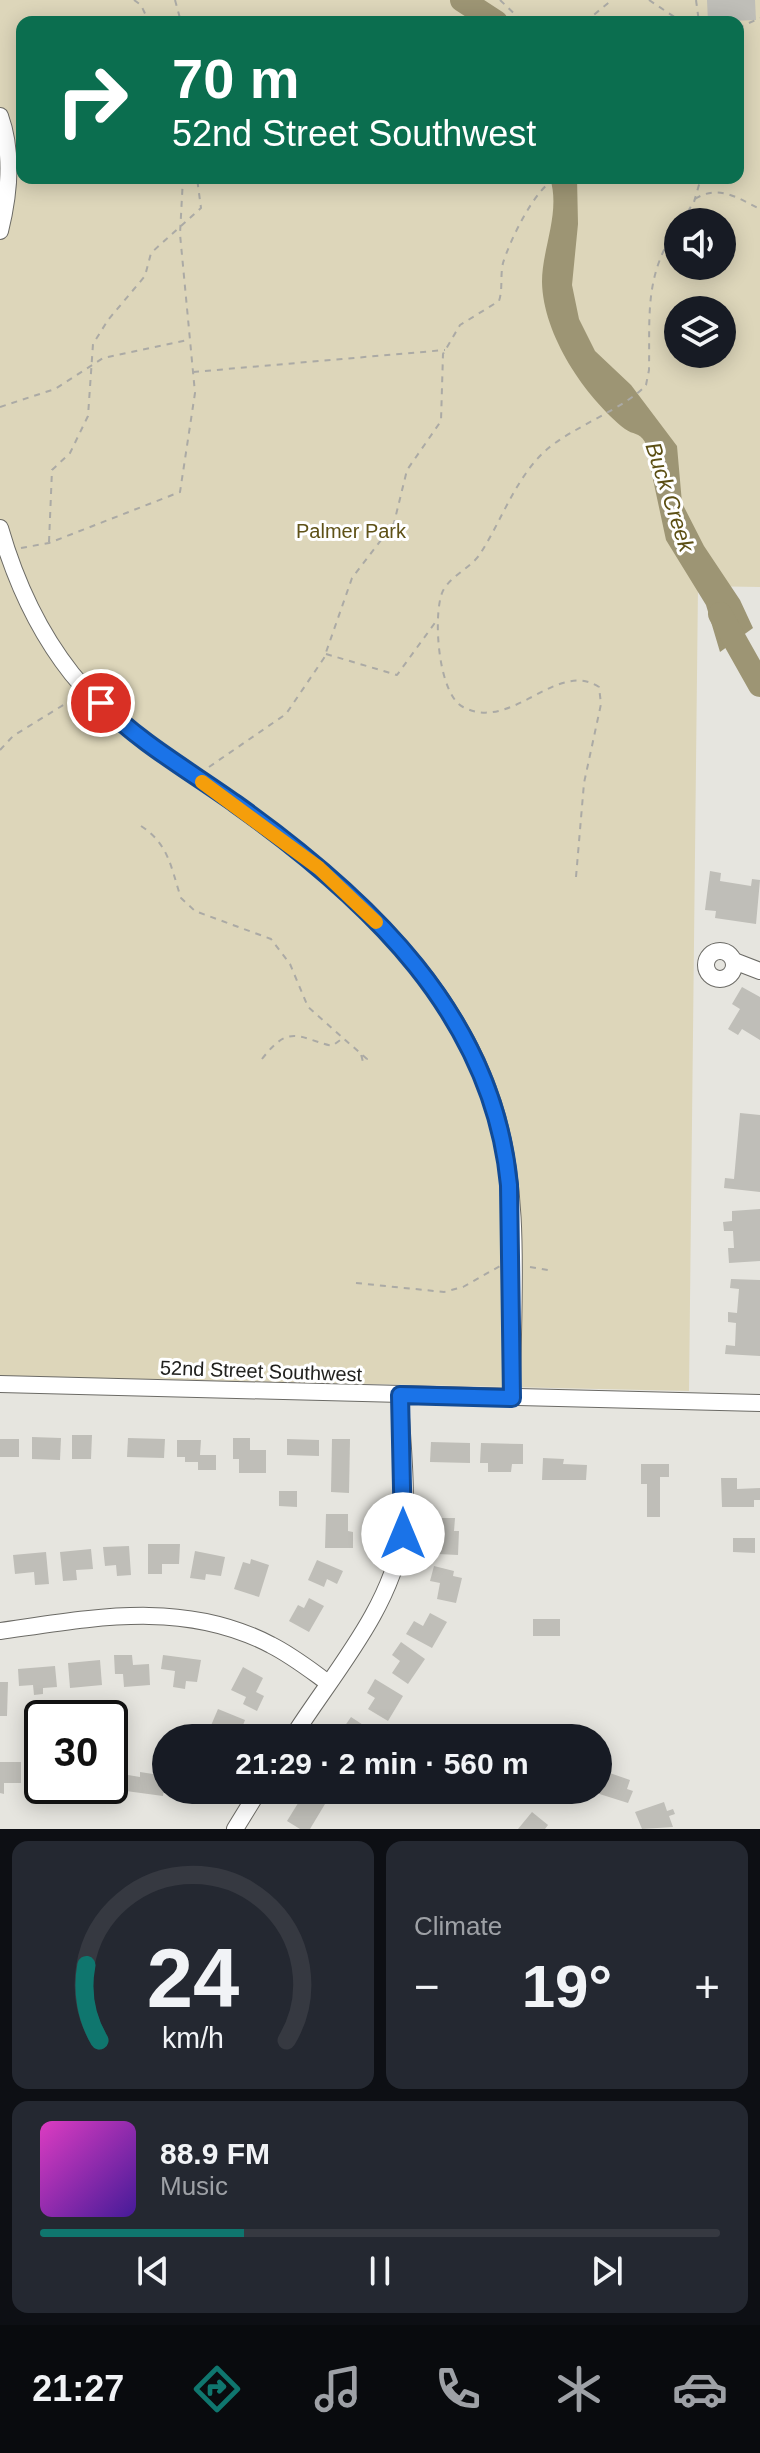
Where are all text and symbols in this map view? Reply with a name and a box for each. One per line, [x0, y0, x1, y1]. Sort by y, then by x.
text: 70 m [172, 47, 300, 110]
icon: right [40, 48, 144, 152]
text: 52nd Street Southwest [172, 113, 536, 154]
map controls [664, 208, 736, 368]
button: sound [664, 208, 736, 280]
button: layers [664, 296, 736, 368]
water label: Buck Creek [641, 439, 700, 556]
park label: Palmer Park [296, 520, 407, 542]
pin [67, 669, 135, 737]
icon: arrive [79, 681, 123, 725]
street label: 52nd Street Southwest [159, 1356, 363, 1386]
position arrow [361, 1492, 445, 1576]
speed limit sign: 30 [24, 1700, 128, 1804]
text: 21:29 · 2 min · 560 m [235, 1747, 529, 1780]
text: Climate [414, 1911, 502, 1941]
text: 24 [147, 1932, 239, 2025]
text: 19° [522, 1953, 612, 2020]
text: − [414, 1962, 440, 2011]
text: + [694, 1962, 720, 2011]
text: km/h [162, 2022, 224, 2054]
text: 88.9 FM [160, 2137, 270, 2170]
text: Music [160, 2171, 228, 2201]
icon: previous [131, 2249, 175, 2293]
icon: pause [358, 2249, 402, 2293]
icon: next [585, 2249, 629, 2293]
icon: directions [189, 2361, 245, 2417]
icon: music [310, 2361, 366, 2417]
icon: phone [430, 2361, 486, 2417]
icon: climate [551, 2361, 607, 2417]
icon: car [672, 2361, 728, 2417]
text: 21:27 [32, 2368, 124, 2409]

